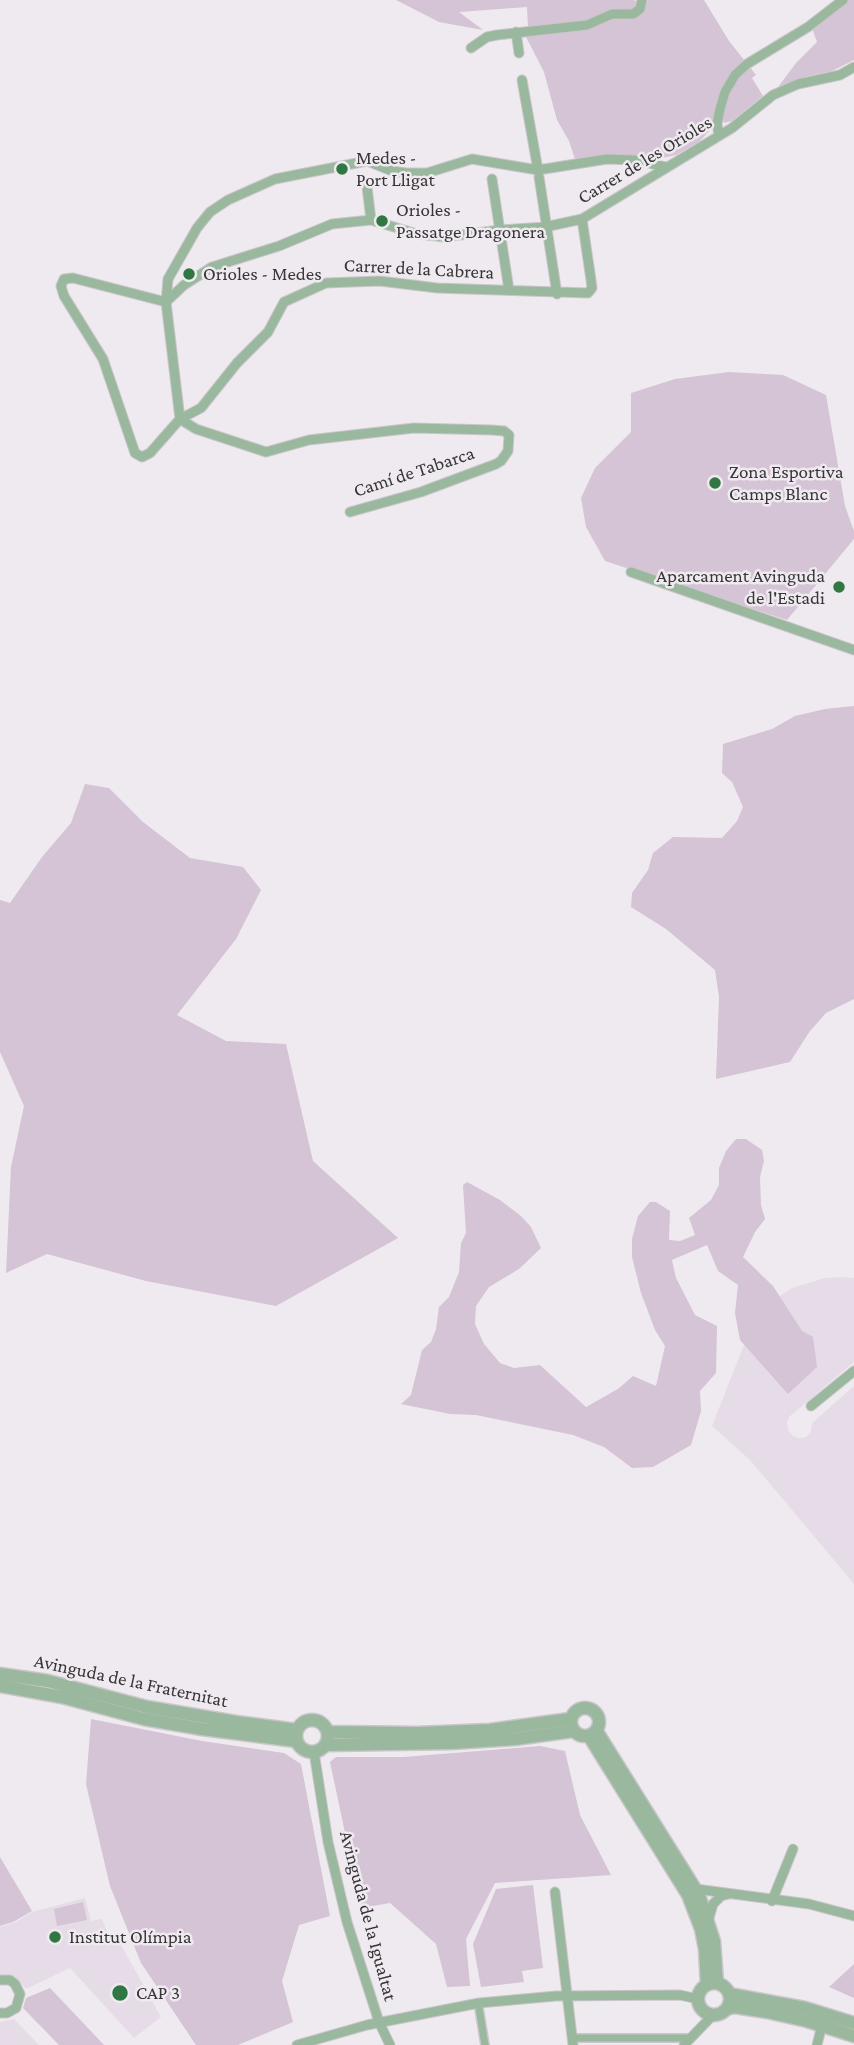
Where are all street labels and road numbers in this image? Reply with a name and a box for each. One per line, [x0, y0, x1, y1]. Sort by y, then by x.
street label: Carrer de les Orioles [574, 111, 716, 209]
street label: Carrer de la Cabrera [343, 254, 495, 284]
street label: Camí de Tabarca [351, 442, 477, 502]
street label: Avinguda de la Fraternitat [32, 1649, 230, 1713]
street label: Avinguda de la Igualtat [334, 1828, 402, 2004]

